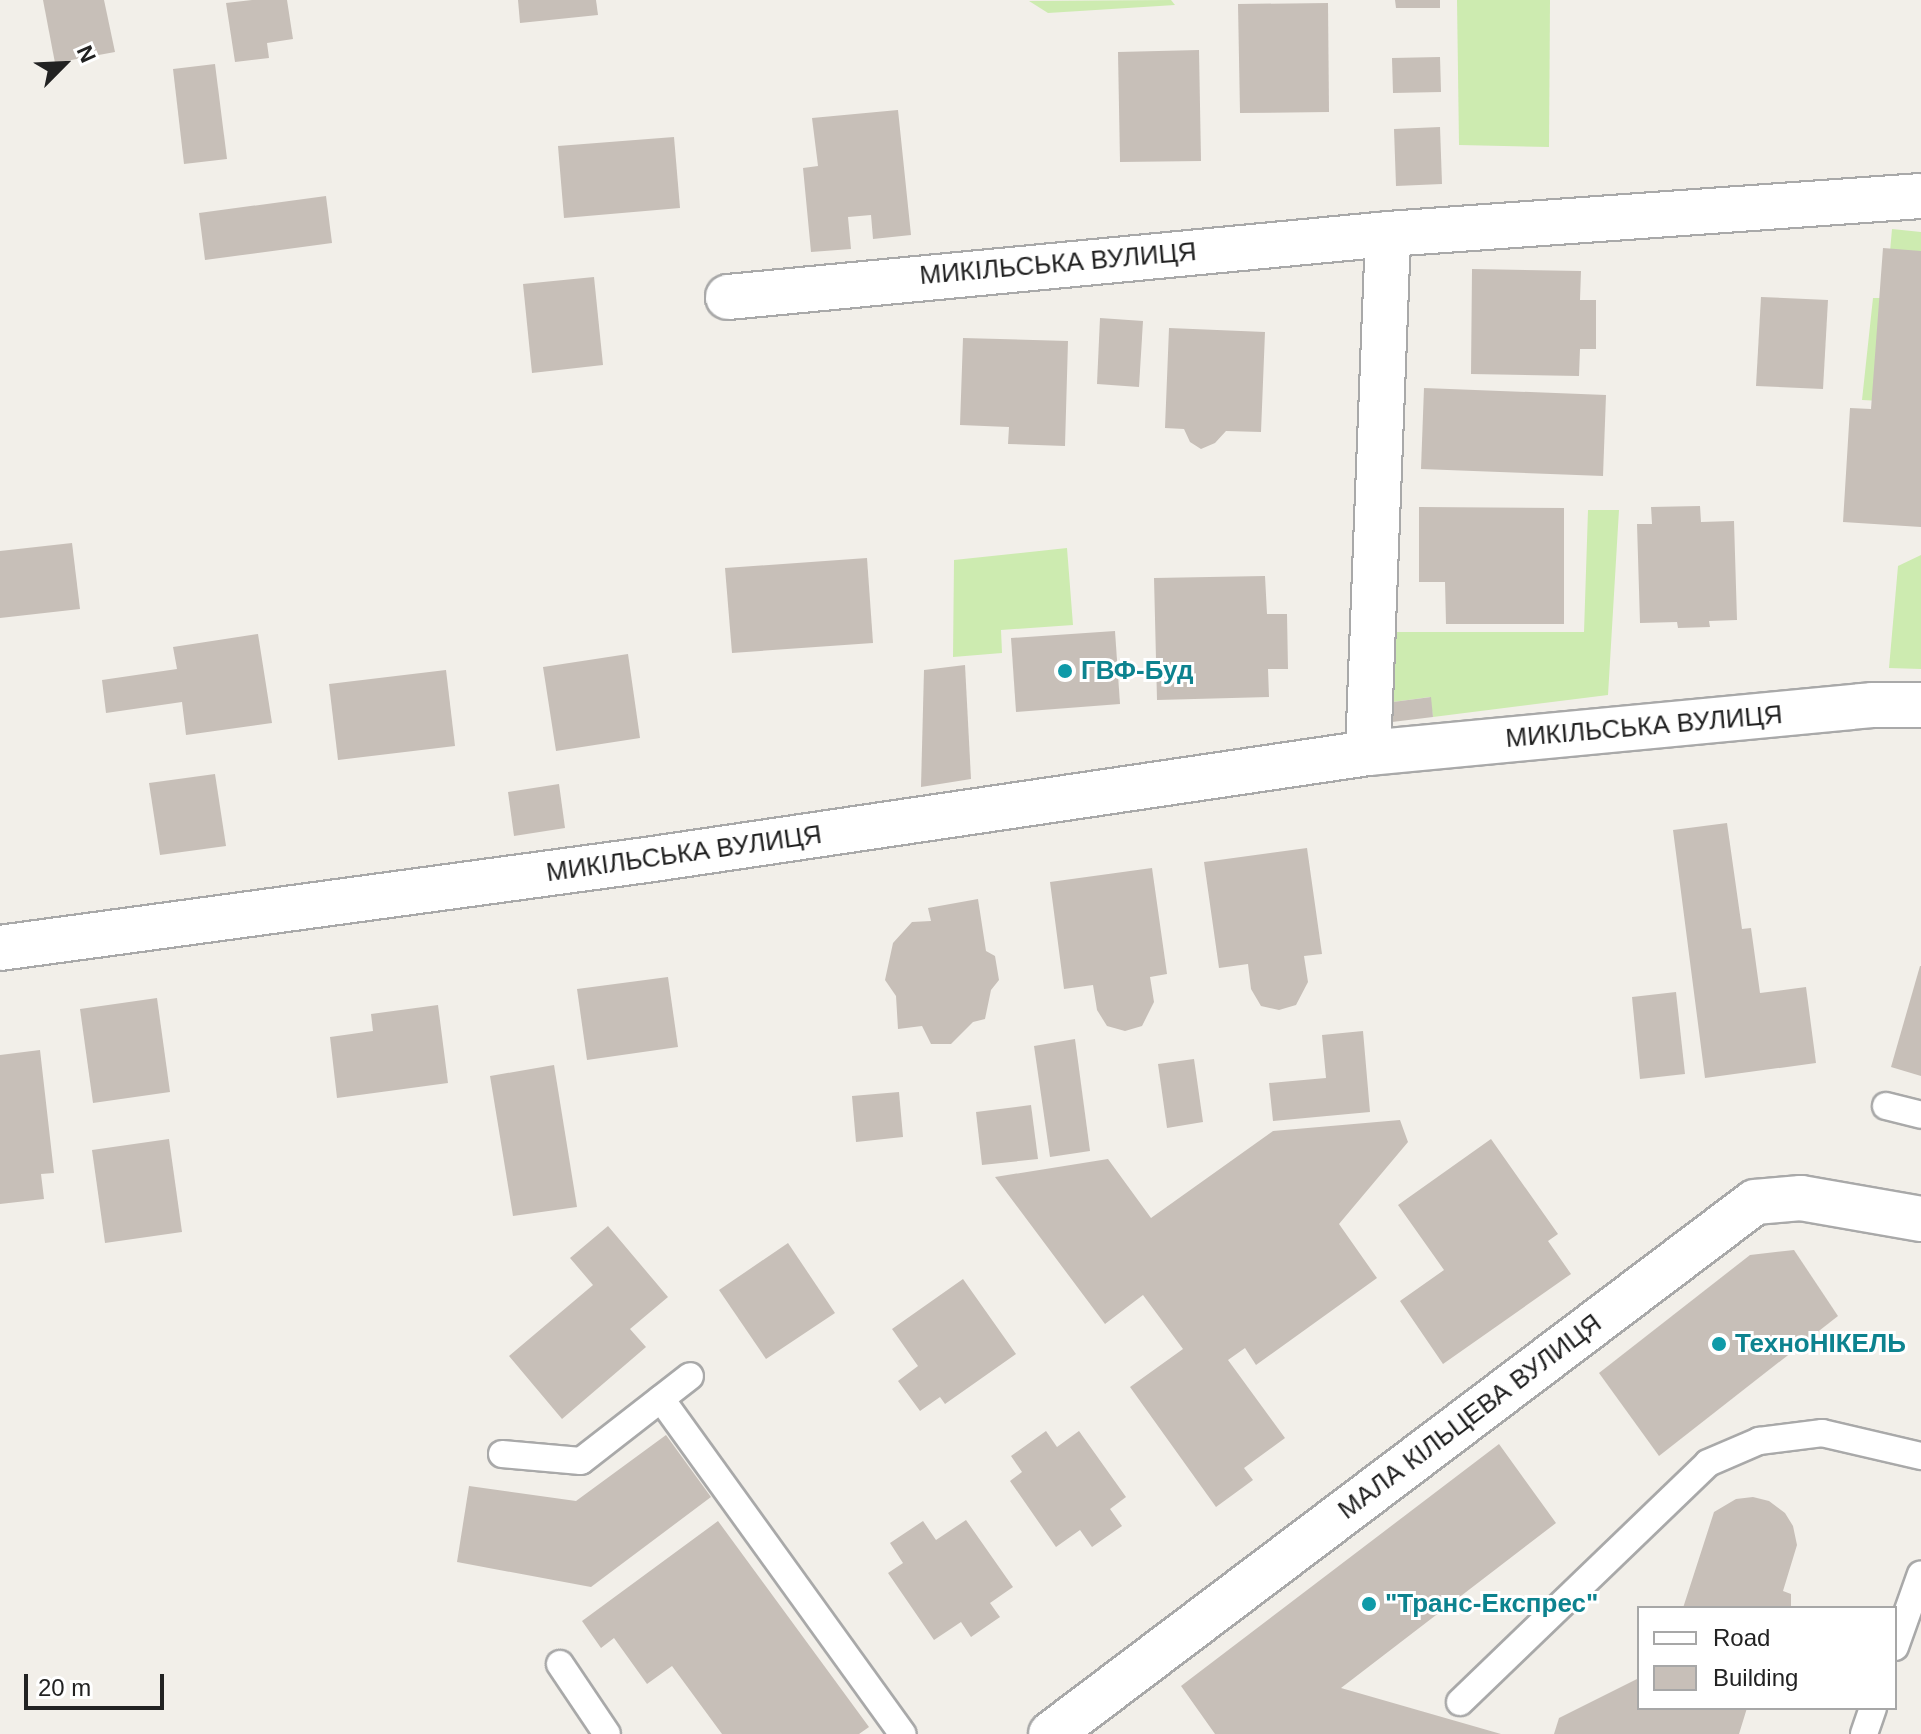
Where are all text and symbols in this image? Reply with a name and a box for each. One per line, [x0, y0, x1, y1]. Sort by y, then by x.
north arrow [24, 24, 104, 104]
text: N [72, 42, 101, 66]
street label: МИКІЛЬСЬКА ВУЛИЦЯ [918, 236, 1198, 292]
place label: ГВФ-Буд [1081, 655, 1193, 687]
marker: ГВФ-Буд [1056, 662, 1074, 680]
street label: МИКІЛЬСЬКА ВУЛИЦЯ [1504, 699, 1784, 755]
street label: МИКІЛЬСЬКА ВУЛИЦЯ [544, 819, 824, 889]
street label: МАЛА КІЛЬЦЕВА ВУЛИЦЯ [1332, 1308, 1608, 1526]
place label: ТехноНІКЕЛЬ [1735, 1328, 1906, 1360]
marker: ТехноНІКЕЛЬ [1710, 1335, 1728, 1353]
place label: "Транс-Експрес" [1385, 1588, 1598, 1620]
marker: "Транс-Експрес" [1360, 1595, 1378, 1613]
legend [1637, 1606, 1897, 1710]
text: Road [1713, 1624, 1770, 1651]
scale bar [28, 1658, 168, 1708]
text: Building [1713, 1664, 1798, 1691]
text: 20 m [38, 1674, 91, 1701]

